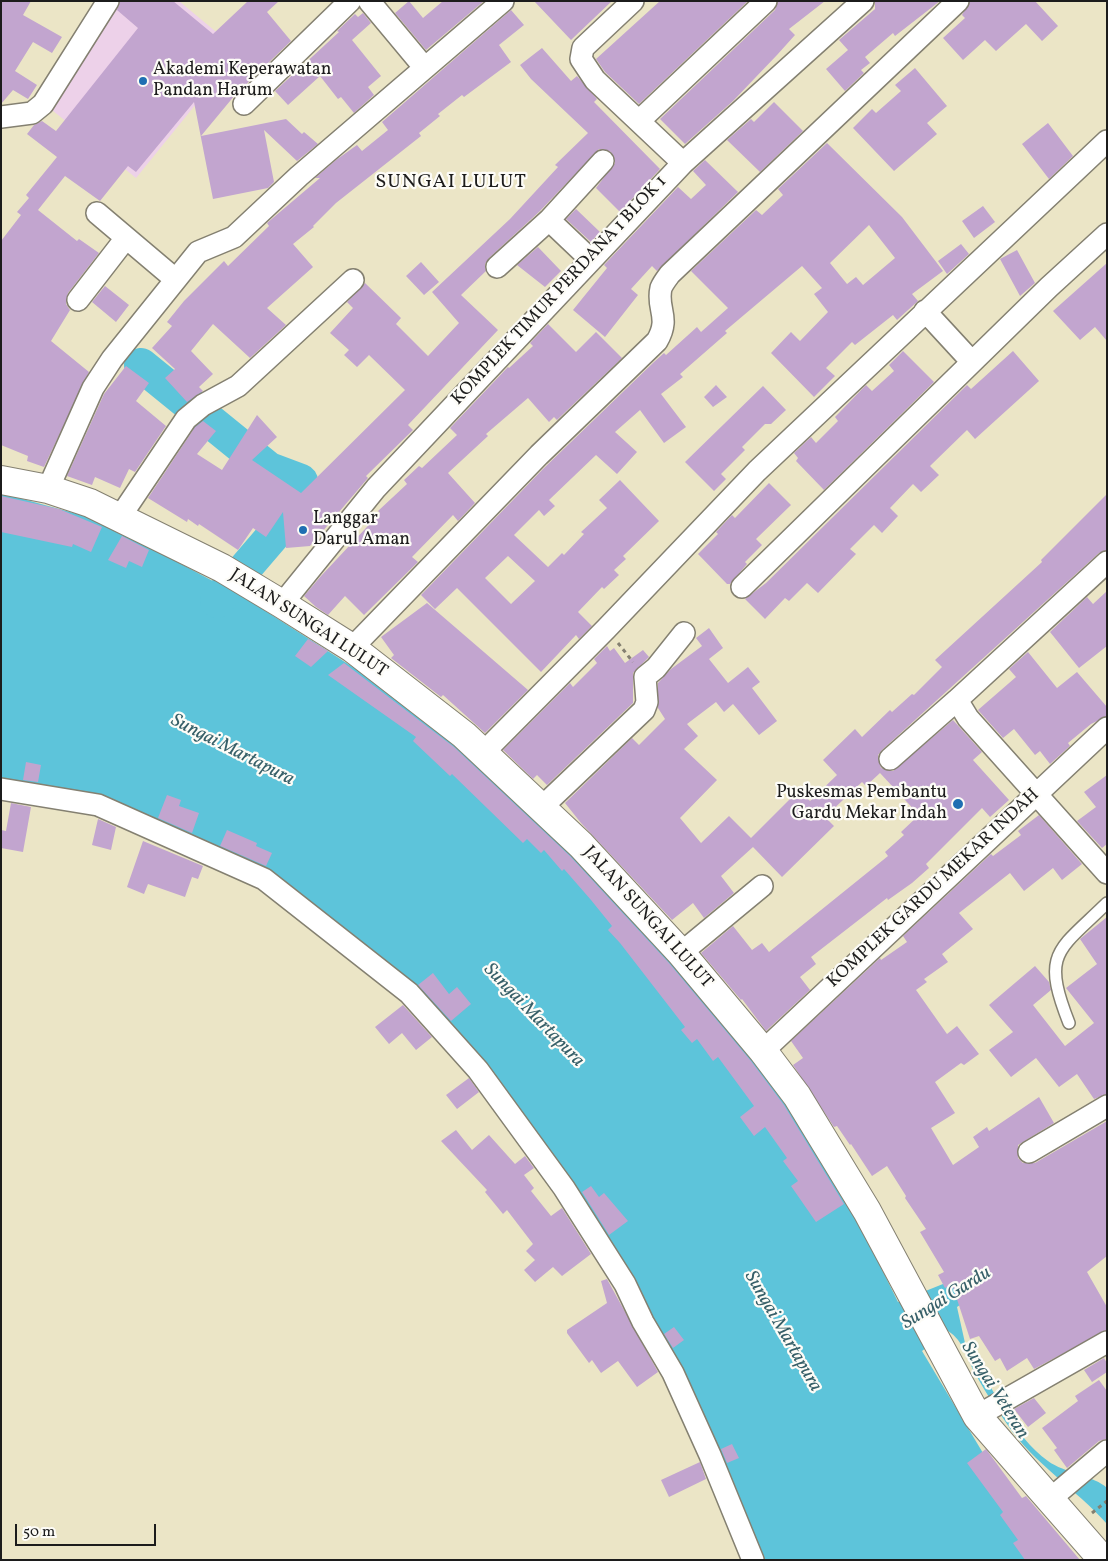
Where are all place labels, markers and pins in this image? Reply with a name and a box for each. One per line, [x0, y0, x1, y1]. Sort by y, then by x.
place label: Akademi Keperawatan Pandan Harum [153, 60, 332, 102]
marker: Akademi Keperawatan Pandan Harum [137, 75, 149, 87]
place label: Langgar Darul Aman [313, 509, 410, 552]
marker: Langgar Darul Aman [297, 524, 309, 536]
place label: Puskesmas Pembantu Gardu Mekar Indah [776, 783, 947, 826]
marker: Puskesmas Pembantu Gardu Mekar Indah [951, 797, 965, 811]

